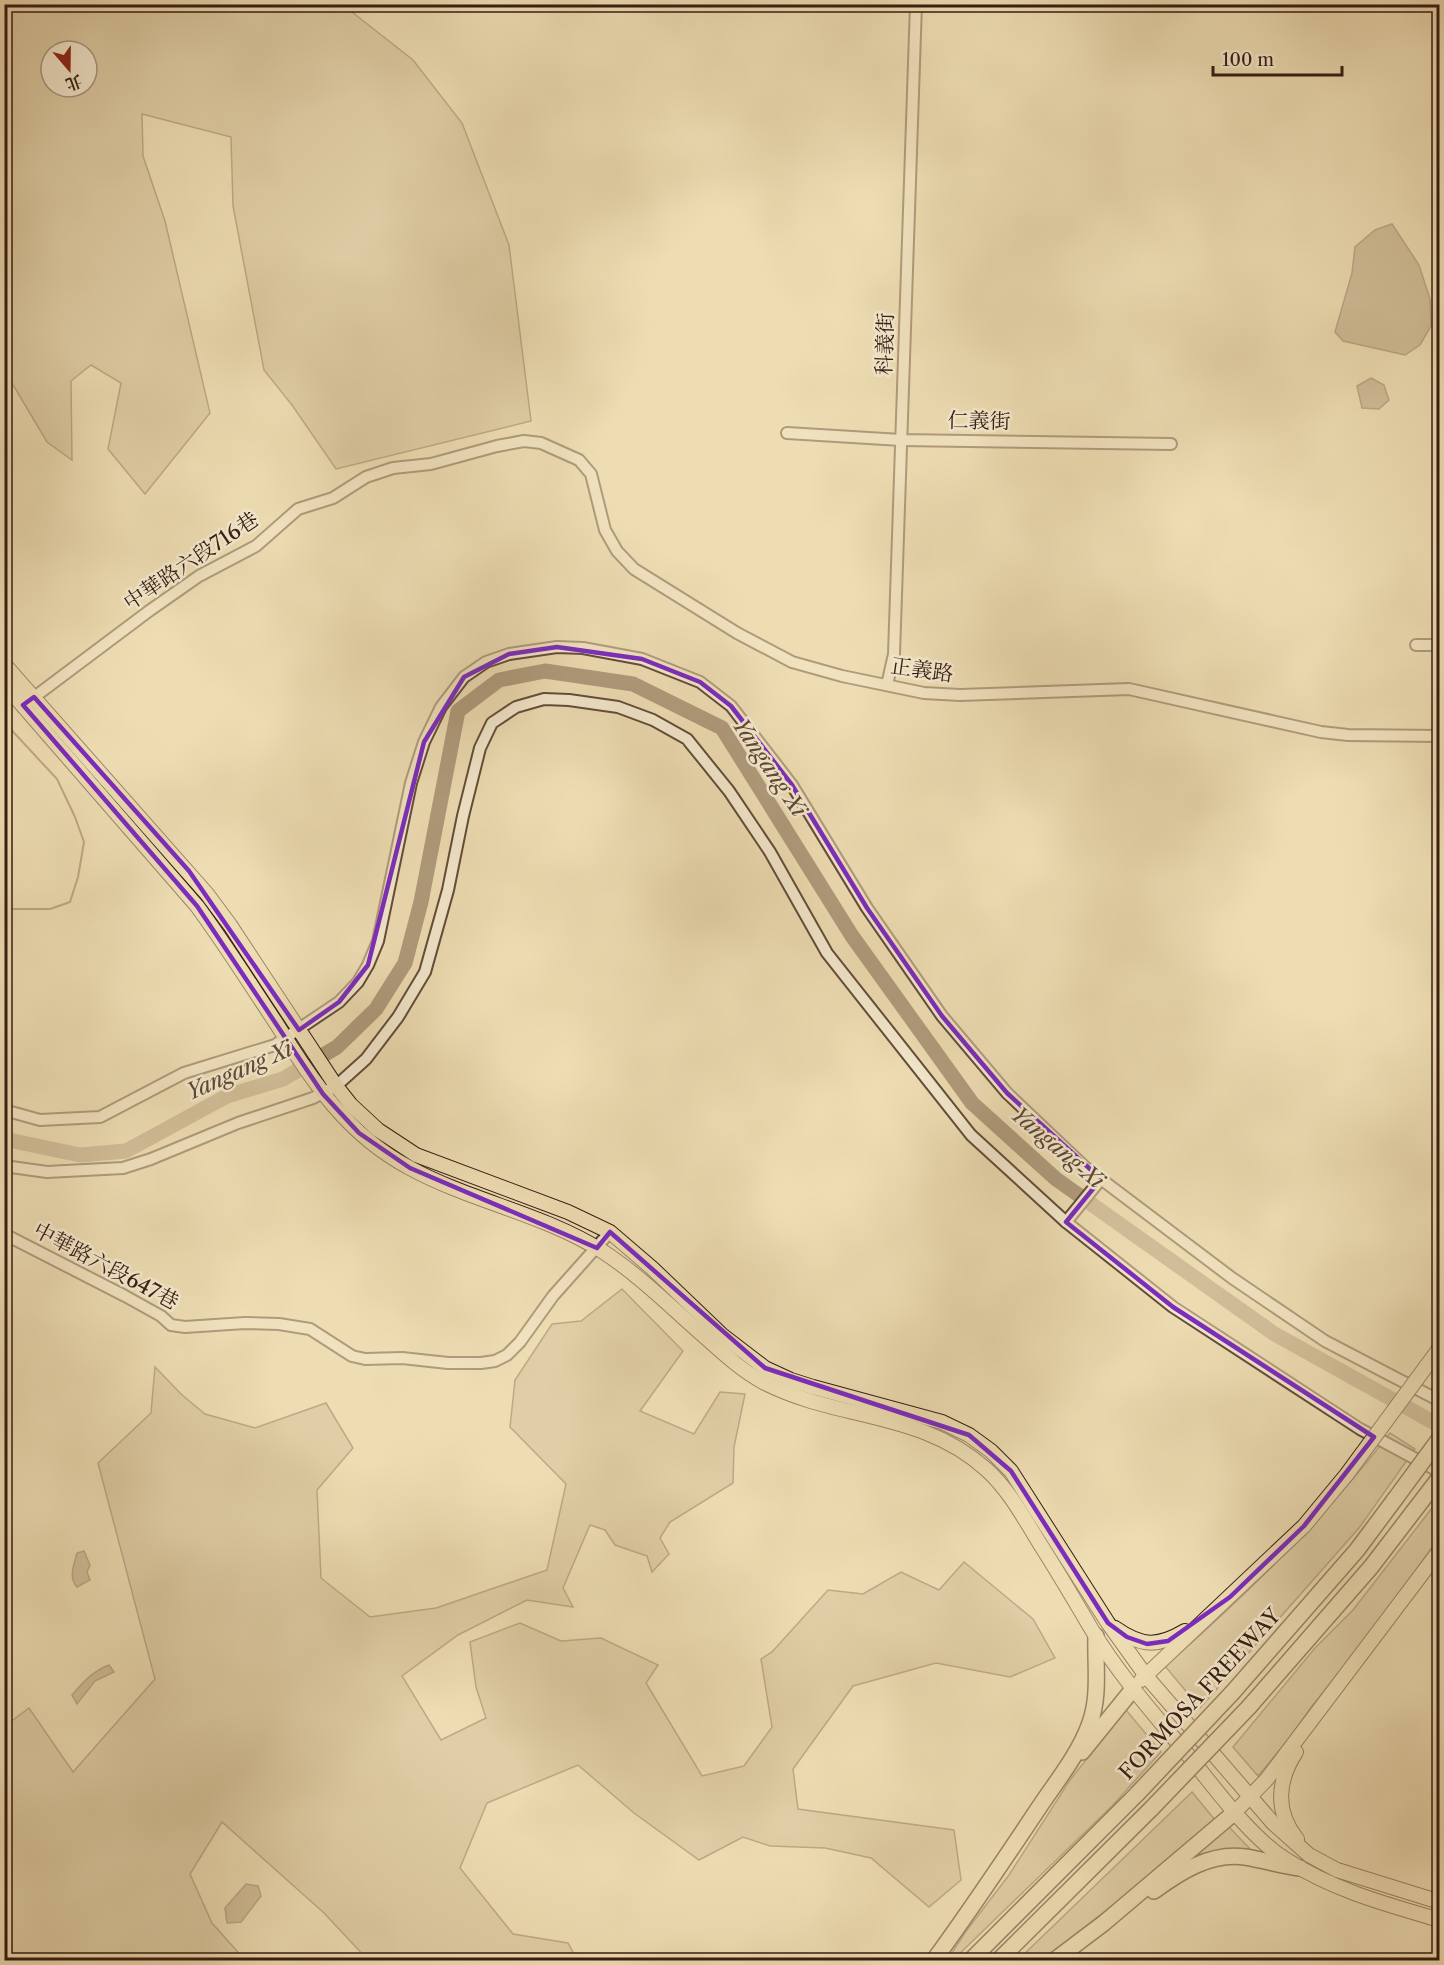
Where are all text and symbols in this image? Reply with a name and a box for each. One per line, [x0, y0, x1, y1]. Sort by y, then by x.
north arrow [39, 39, 99, 99]
scale bar [1213, 39, 1342, 77]
text: 100 m [1222, 49, 1274, 71]
text: 北 [63, 71, 85, 95]
street label: 科義街 [871, 312, 898, 376]
street label: 仁義街 [947, 407, 1011, 434]
street label: 中華路六段716巷 [118, 506, 263, 615]
street label: 正義路 [889, 653, 955, 686]
water label: Yangang Xi [727, 713, 813, 823]
water label: Yangang Xi [182, 1035, 298, 1106]
water label: Yangang Xi [1006, 1101, 1111, 1195]
street label: 中華路六段647巷 [29, 1217, 183, 1314]
street label: FORMOSA FREEWAY [1114, 1602, 1286, 1785]

